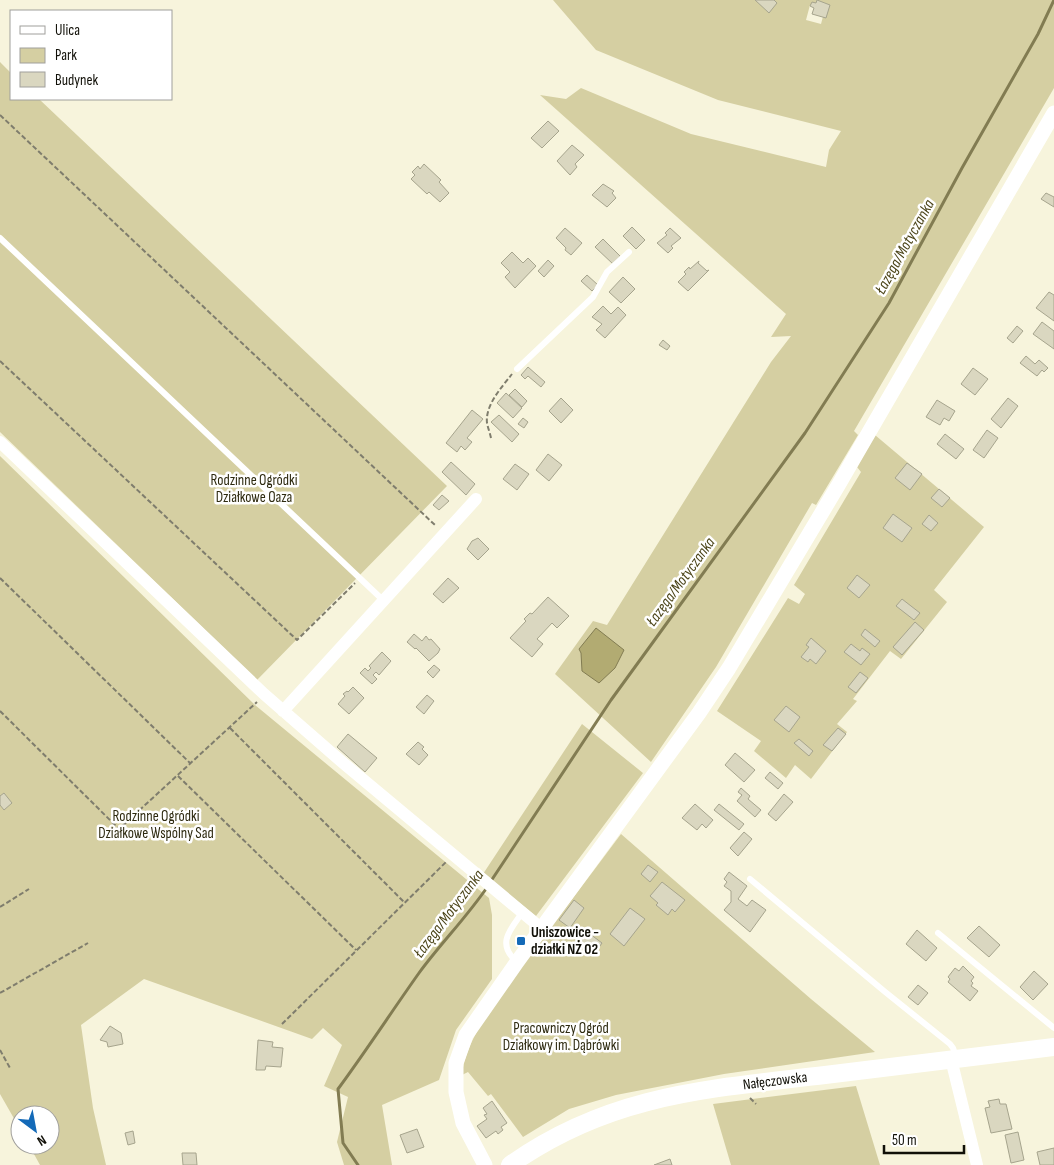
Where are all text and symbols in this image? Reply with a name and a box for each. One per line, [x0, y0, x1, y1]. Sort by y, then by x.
legend [10, 10, 172, 100]
text: Ulica [55, 21, 80, 40]
text: Park [55, 46, 77, 65]
text: Budynek [55, 71, 98, 90]
water label: Łazęga/Motyczanka [871, 196, 939, 297]
park label: Rodzinne Ogródki Działkowe Oaza [210, 471, 298, 507]
water label: Łazęga/Motyczanka [643, 534, 720, 630]
park label: Rodzinne Ogródki Działkowe Wspólny Sad [98, 807, 214, 843]
water label: Łazęga/Motyczanka [410, 866, 488, 962]
place label: Uniszowice - działki NŻ 02 [531, 923, 599, 959]
marker: Uniszowice - działki NŻ 02 [515, 935, 527, 947]
park label: Pracowniczy Ogród Działkowy im. Dąbrówki [503, 1019, 619, 1055]
street label: Nałęczowska [742, 1068, 809, 1094]
north arrow [10, 1105, 60, 1155]
scale bar [884, 1122, 964, 1154]
text: N [34, 1131, 49, 1150]
text: 50 m [892, 1131, 917, 1150]

